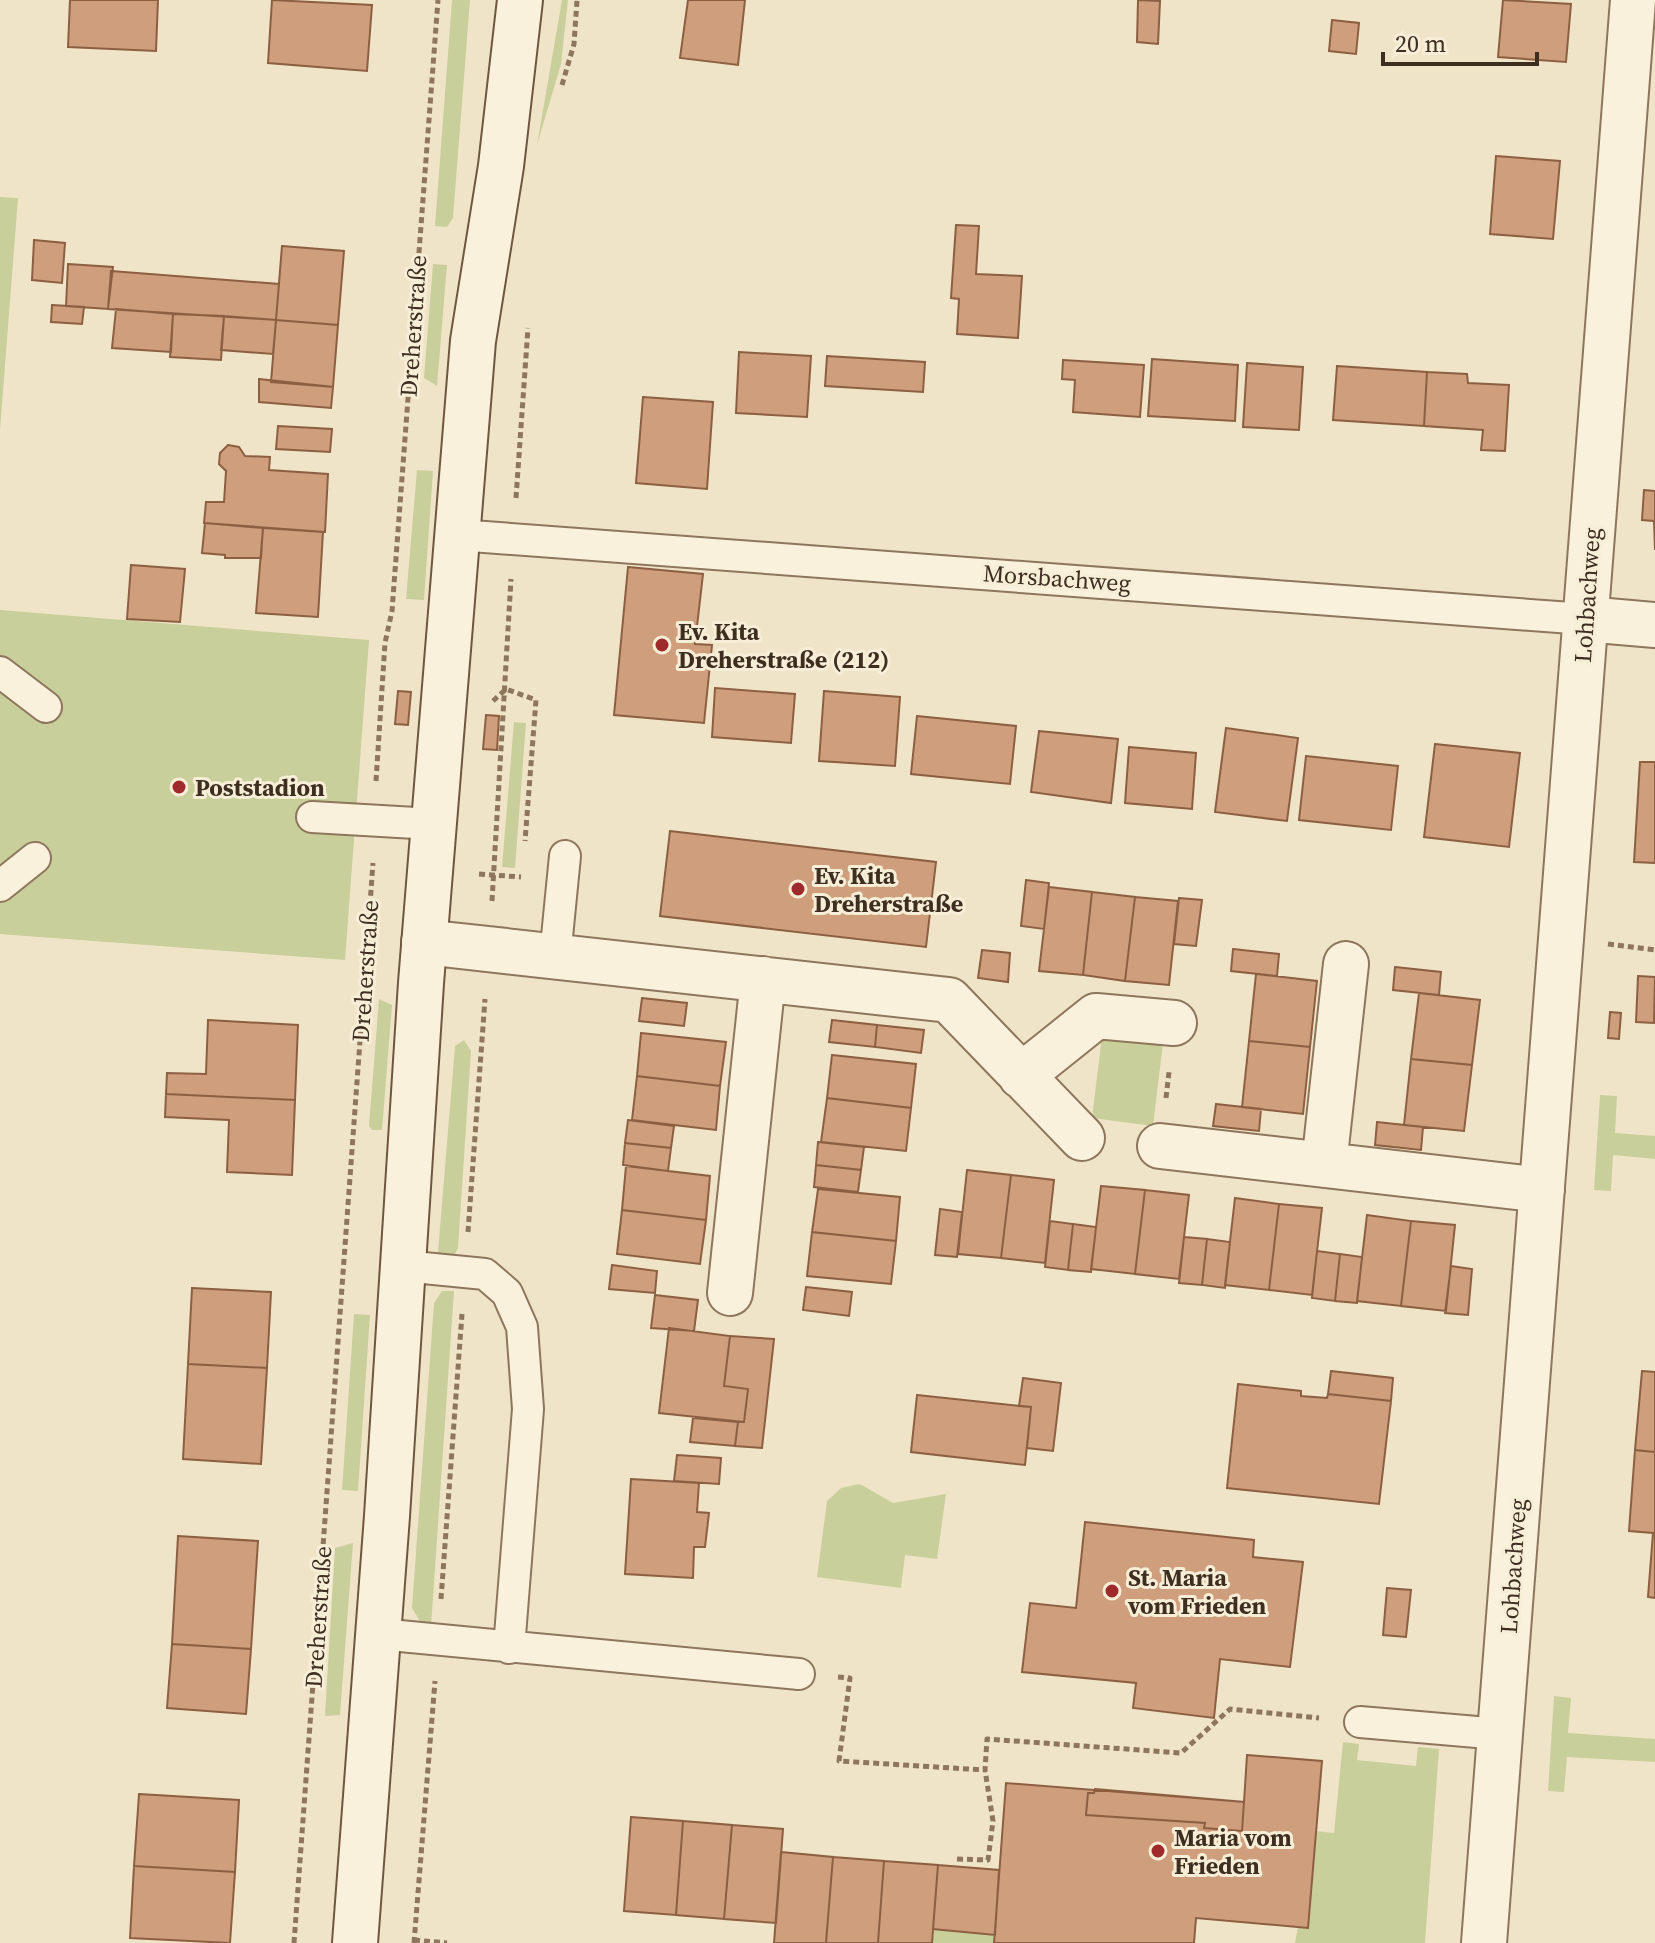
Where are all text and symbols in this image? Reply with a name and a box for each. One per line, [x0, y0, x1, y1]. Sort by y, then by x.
scale bar [1383, 16, 1537, 66]
text: 20 m [1395, 27, 1446, 60]
street label: Dreherstraße [392, 254, 434, 398]
street label: Lohbachweg [1566, 526, 1608, 664]
street label: Morsbachweg [982, 556, 1132, 600]
place label: Ev. Kita Dreherstraße (212) [678, 615, 889, 676]
marker: Ev. Kita Dreherstraße (212) [653, 636, 671, 654]
place label: Poststadion [195, 771, 325, 804]
marker: Poststadion [170, 778, 188, 796]
place label: Ev. Kita Dreherstraße [814, 859, 963, 920]
marker: Ev. Kita Dreherstraße [789, 880, 807, 898]
street label: Dreherstraße [344, 899, 386, 1043]
street label: Lohbachweg [1492, 1497, 1534, 1635]
street label: Dreherstraße [297, 1545, 339, 1689]
place label: St. Maria vom Frieden [1127, 1561, 1267, 1622]
marker: St. Maria vom Frieden [1103, 1582, 1121, 1600]
place label: Maria vom Frieden [1174, 1821, 1292, 1882]
marker: Maria vom Frieden [1149, 1842, 1167, 1860]

